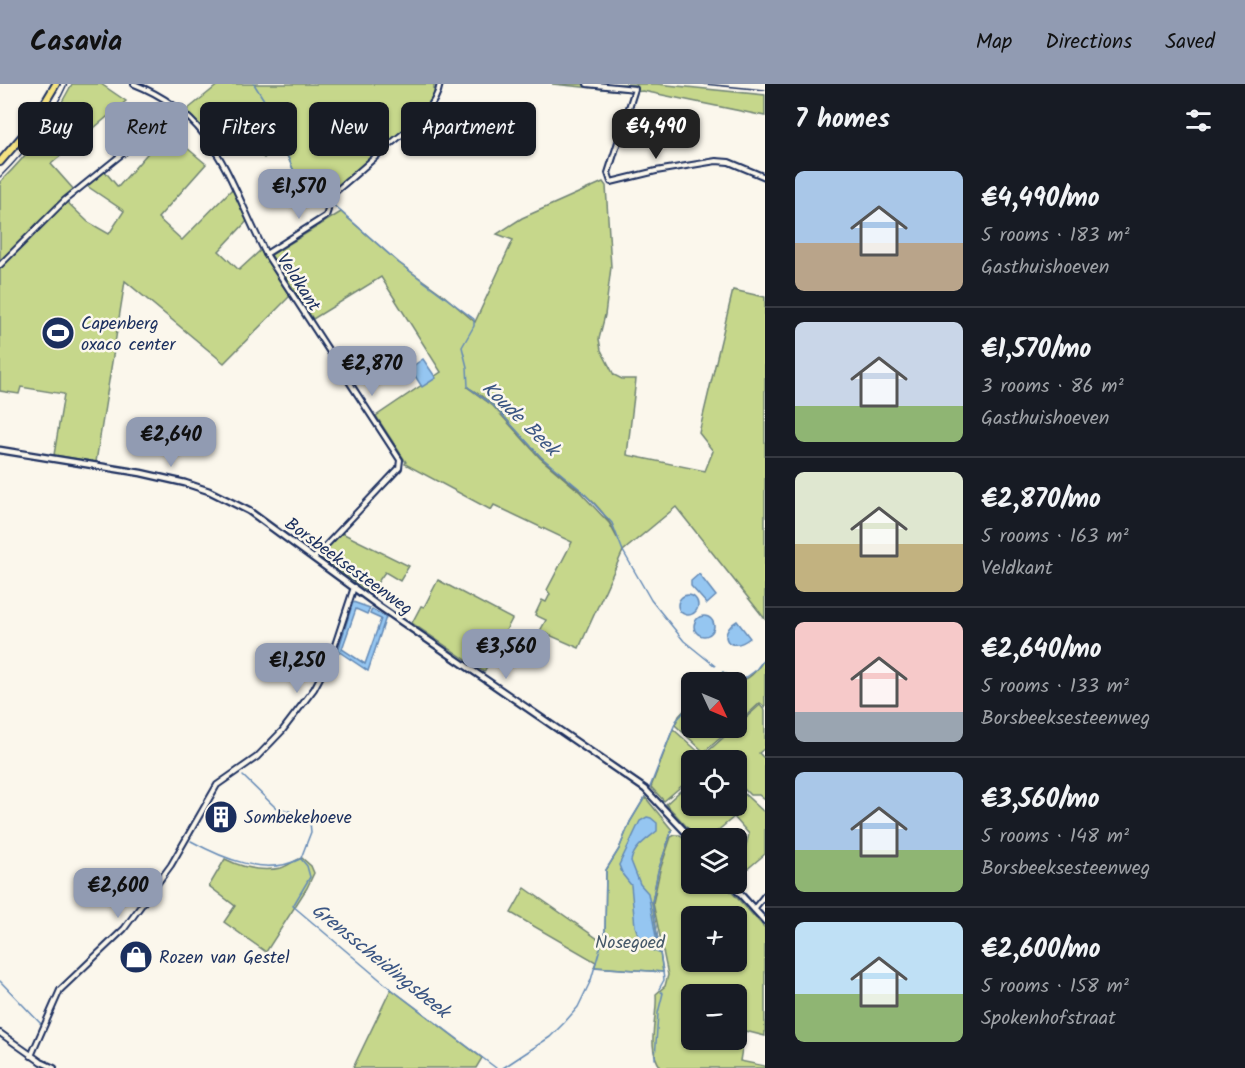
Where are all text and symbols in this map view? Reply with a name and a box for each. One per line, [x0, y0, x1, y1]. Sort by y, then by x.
text: Casavia [30, 20, 122, 65]
text: Map [976, 26, 1012, 59]
text: Directions [1045, 26, 1132, 59]
text: Saved [1165, 26, 1215, 59]
text: 7 homes [795, 99, 890, 141]
chip: Buy [18, 102, 93, 156]
chip: Rent [105, 102, 188, 156]
chip: Filters [200, 102, 297, 156]
chip: New [309, 102, 389, 156]
chip: Apartment [401, 102, 536, 156]
icon: filters [1182, 104, 1215, 137]
pin: €4,490 [607, 109, 705, 160]
text: €4,490 [626, 112, 686, 144]
pin: €1,570 [250, 169, 348, 220]
text: €1,570 [272, 172, 326, 204]
text: €4,490/mo [981, 178, 1100, 220]
icon: home [843, 195, 915, 267]
text: 5 rooms · 183 m² [981, 220, 1130, 252]
street label: Veldkant [268, 248, 328, 319]
text: Gasthuishoeven [981, 252, 1109, 284]
place label: Capenberg oxaco center [81, 310, 176, 360]
sports icon: Capenberg oxaco center [40, 315, 76, 351]
text: €1,570/mo [981, 329, 1091, 371]
pin: €2,870 [323, 346, 421, 397]
icon: home [843, 346, 915, 418]
text: €2,870 [341, 349, 403, 381]
text: 3 rooms · 86 m² [981, 371, 1124, 403]
water label: Koude Beek [473, 374, 568, 467]
text: Gasthuishoeven [981, 403, 1109, 435]
pin: €2,640 [122, 417, 220, 468]
text: €2,640 [140, 420, 202, 452]
text: €2,870/mo [981, 479, 1101, 521]
icon: home [843, 496, 915, 568]
street label: Borsbeeksesteenweg [278, 511, 418, 624]
text: 5 rooms · 163 m² [981, 521, 1129, 553]
text: Veldkant [981, 553, 1053, 585]
pin: €3,560 [457, 629, 555, 680]
text: €2,640/mo [981, 629, 1102, 671]
text: €3,560 [476, 632, 536, 664]
pin: €1,250 [248, 643, 346, 694]
text: €1,250 [269, 646, 325, 678]
icon: home [843, 646, 915, 718]
text: 5 rooms · 133 m² [981, 671, 1129, 703]
north arrow [681, 672, 747, 738]
map controls [681, 672, 747, 1050]
text: Borsbeeksesteenweg [981, 703, 1150, 735]
button: locate [681, 750, 747, 816]
text: €3,560/mo [981, 779, 1100, 821]
icon: home [843, 796, 915, 868]
building icon: Sombekehoeve [203, 799, 239, 835]
place label: Sombekehoeve [244, 804, 352, 833]
text: 5 rooms · 148 m² [981, 821, 1129, 853]
button: layers [681, 828, 747, 894]
text: Borsbeeksesteenweg [981, 853, 1150, 885]
pin: €2,600 [69, 868, 167, 919]
text: €2,600 [88, 871, 148, 903]
water label: Grensscheidingsbeek [304, 896, 458, 1029]
button: + [681, 906, 747, 972]
park label: Nosegoed [595, 929, 666, 958]
text: €2,600/mo [981, 929, 1101, 971]
shop icon: Rozen van Gestel [118, 939, 154, 975]
place label: Rozen van Gestel [159, 944, 290, 973]
icon: home [843, 946, 915, 1018]
text: 5 rooms · 158 m² [981, 971, 1129, 1003]
button: − [681, 984, 747, 1050]
text: Spokenhofstraat [981, 1003, 1116, 1035]

